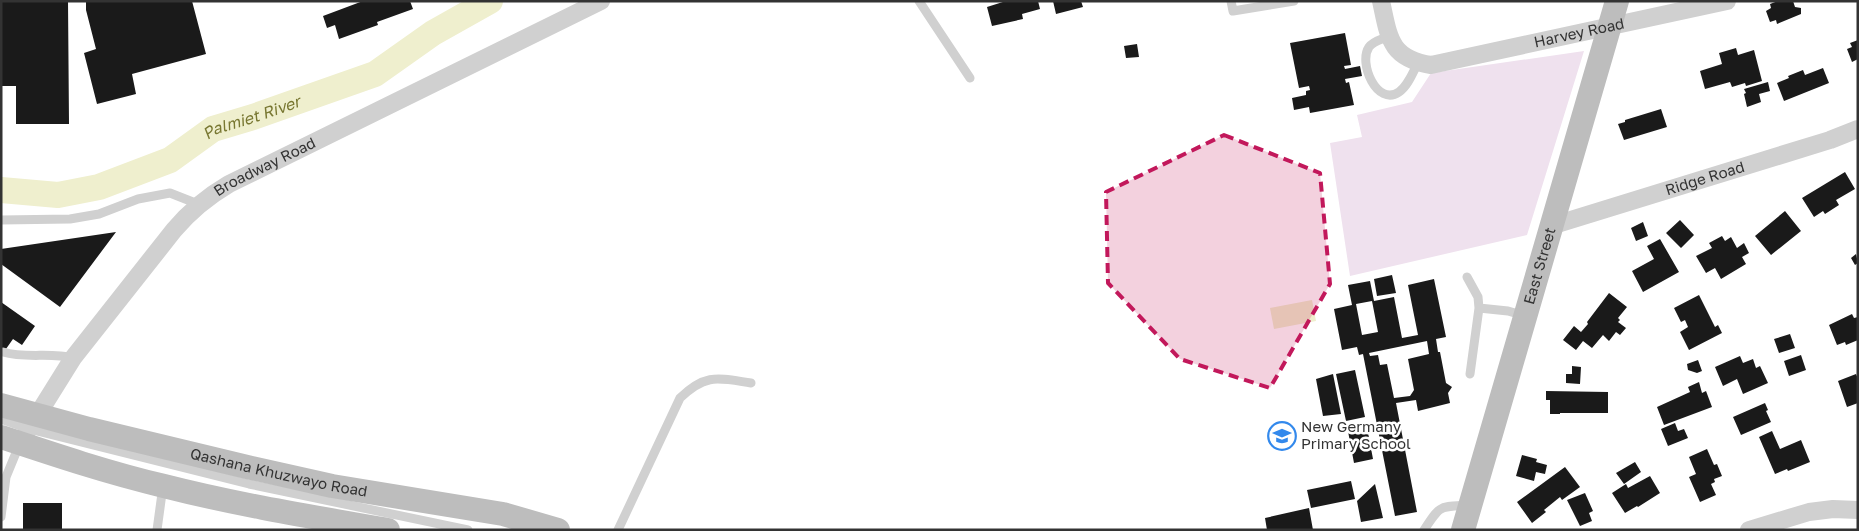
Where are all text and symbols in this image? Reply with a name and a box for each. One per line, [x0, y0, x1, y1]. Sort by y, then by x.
street label: Harvey Road [1532, 14, 1626, 50]
water label: Palmiet River [198, 90, 305, 144]
street label: Broadway Road [210, 133, 318, 199]
street label: Ridge Road [1663, 157, 1746, 198]
street label: East Street [1519, 225, 1559, 306]
place label: New Germany Primary School [1301, 417, 1411, 452]
school or university icon: New Germany Primary School [1267, 421, 1297, 451]
street label: Qashana Khuzwayo Road [189, 444, 369, 500]

